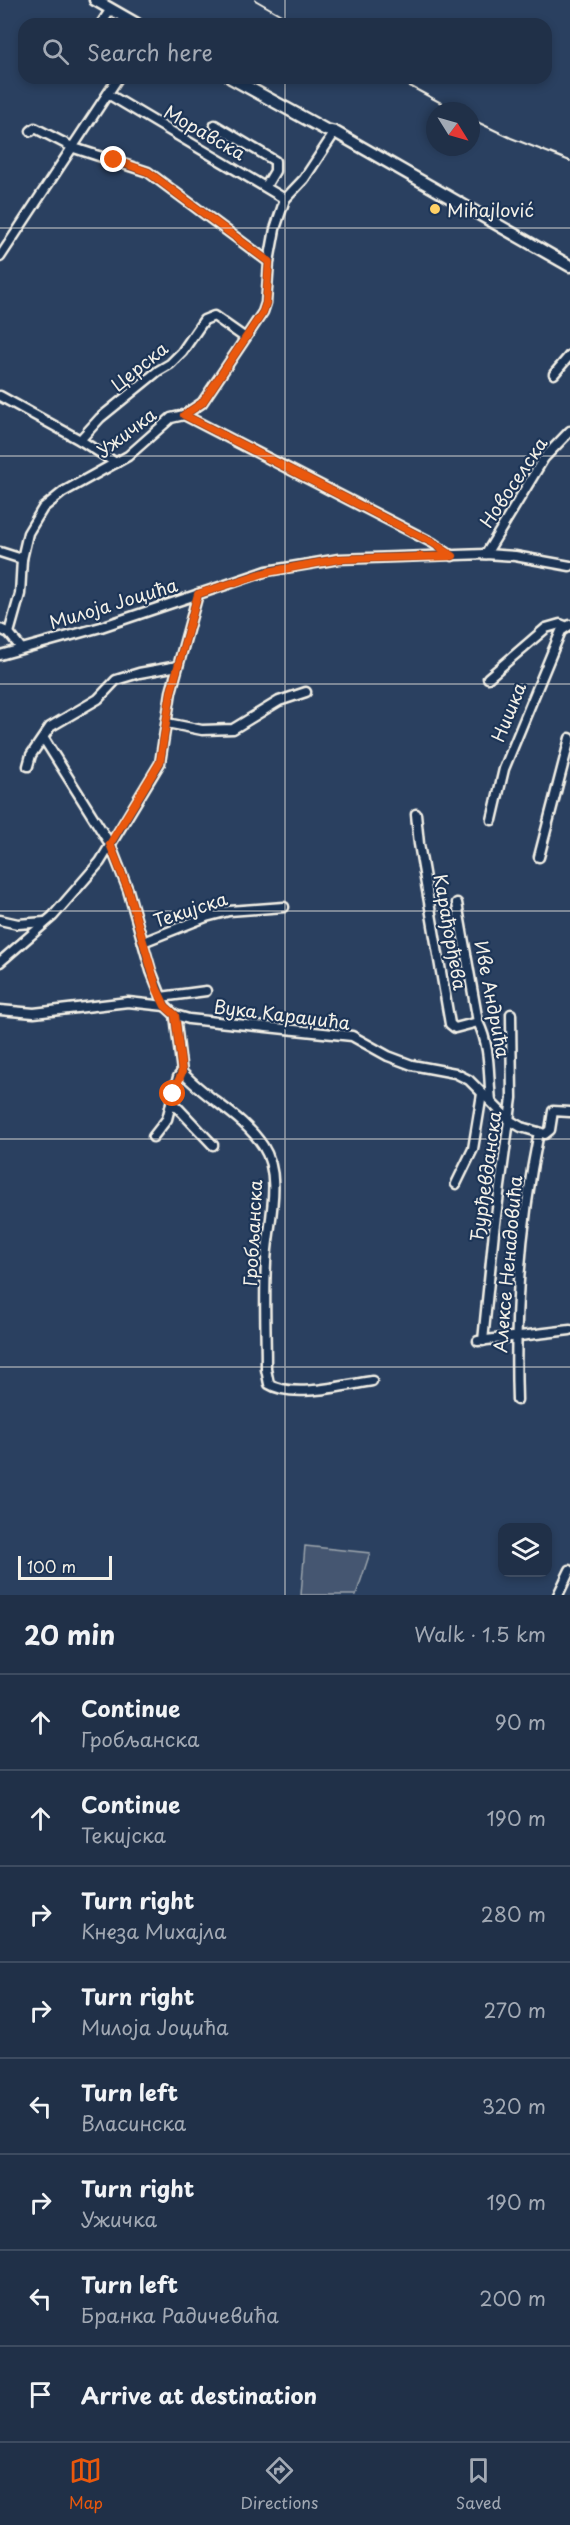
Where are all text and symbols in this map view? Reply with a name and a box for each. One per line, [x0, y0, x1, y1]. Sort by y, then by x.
search box [18, 18, 552, 84]
icon: search [39, 35, 72, 68]
text: Search here [87, 35, 213, 68]
street label: Моравска [159, 98, 252, 167]
north arrow [426, 102, 480, 156]
route end [100, 146, 126, 172]
place label: Mihajlović [447, 196, 534, 223]
marker: Mihajlović [428, 202, 442, 216]
street label: Церска [105, 334, 174, 397]
street label: Ужичка [90, 400, 162, 463]
street label: Новоселска [473, 431, 554, 533]
street label: Милоја Јоцића [46, 570, 181, 635]
street label: Нишка [484, 678, 532, 746]
street label: Карађорђева [428, 872, 475, 993]
street label: Текијска [149, 884, 231, 934]
street label: Иве Андрића [468, 938, 518, 1061]
street label: Вука Караџића [212, 992, 352, 1036]
route start [159, 1080, 185, 1106]
street label: Ђурђевданска [462, 1108, 508, 1243]
street label: Алексе Ненадовића [486, 1174, 528, 1354]
street label: Гробљанска [236, 1178, 268, 1287]
map controls [498, 1523, 552, 1577]
button: layers [498, 1523, 552, 1577]
scale bar [18, 1553, 112, 1580]
text: 100 m [27, 1554, 76, 1578]
text: 20 min [24, 1615, 115, 1654]
text: Walk · 1.5 km [414, 1619, 546, 1649]
text: Continue [81, 1691, 180, 1724]
icon: ahead [24, 1706, 57, 1739]
text: 90 m [495, 1707, 546, 1737]
text: Гробљанска [81, 1724, 199, 1754]
text: Continue [81, 1787, 180, 1820]
icon: ahead [24, 1802, 57, 1835]
text: 190 m [487, 1803, 546, 1833]
text: Текијска [81, 1820, 166, 1850]
text: Turn right [81, 1883, 194, 1916]
icon: right [24, 1898, 57, 1931]
text: 280 m [481, 1899, 546, 1929]
text: Кнеза Михајла [81, 1916, 226, 1946]
text: Turn right [81, 1979, 194, 2012]
icon: right [24, 1994, 57, 2027]
text: 270 m [483, 1995, 546, 2025]
text: Милоја Јоцића [81, 2012, 229, 2042]
text: Turn left [81, 2075, 178, 2108]
icon: left [24, 2090, 57, 2123]
text: 320 m [482, 2091, 546, 2121]
text: Власинска [81, 2108, 186, 2138]
text: Turn right [81, 2171, 194, 2204]
icon: right [24, 2186, 57, 2219]
text: 190 m [487, 2187, 546, 2217]
text: Ужичка [81, 2204, 157, 2234]
text: Turn left [81, 2267, 178, 2300]
icon: left [24, 2282, 57, 2315]
text: 200 m [479, 2283, 546, 2313]
text: Бранка Радичевића [81, 2300, 279, 2330]
icon: arrive [24, 2378, 57, 2411]
text: Arrive at destination [81, 2378, 317, 2411]
tab: Map [69, 2454, 103, 2514]
tab: Directions [240, 2454, 318, 2514]
tab: Saved [456, 2454, 501, 2514]

